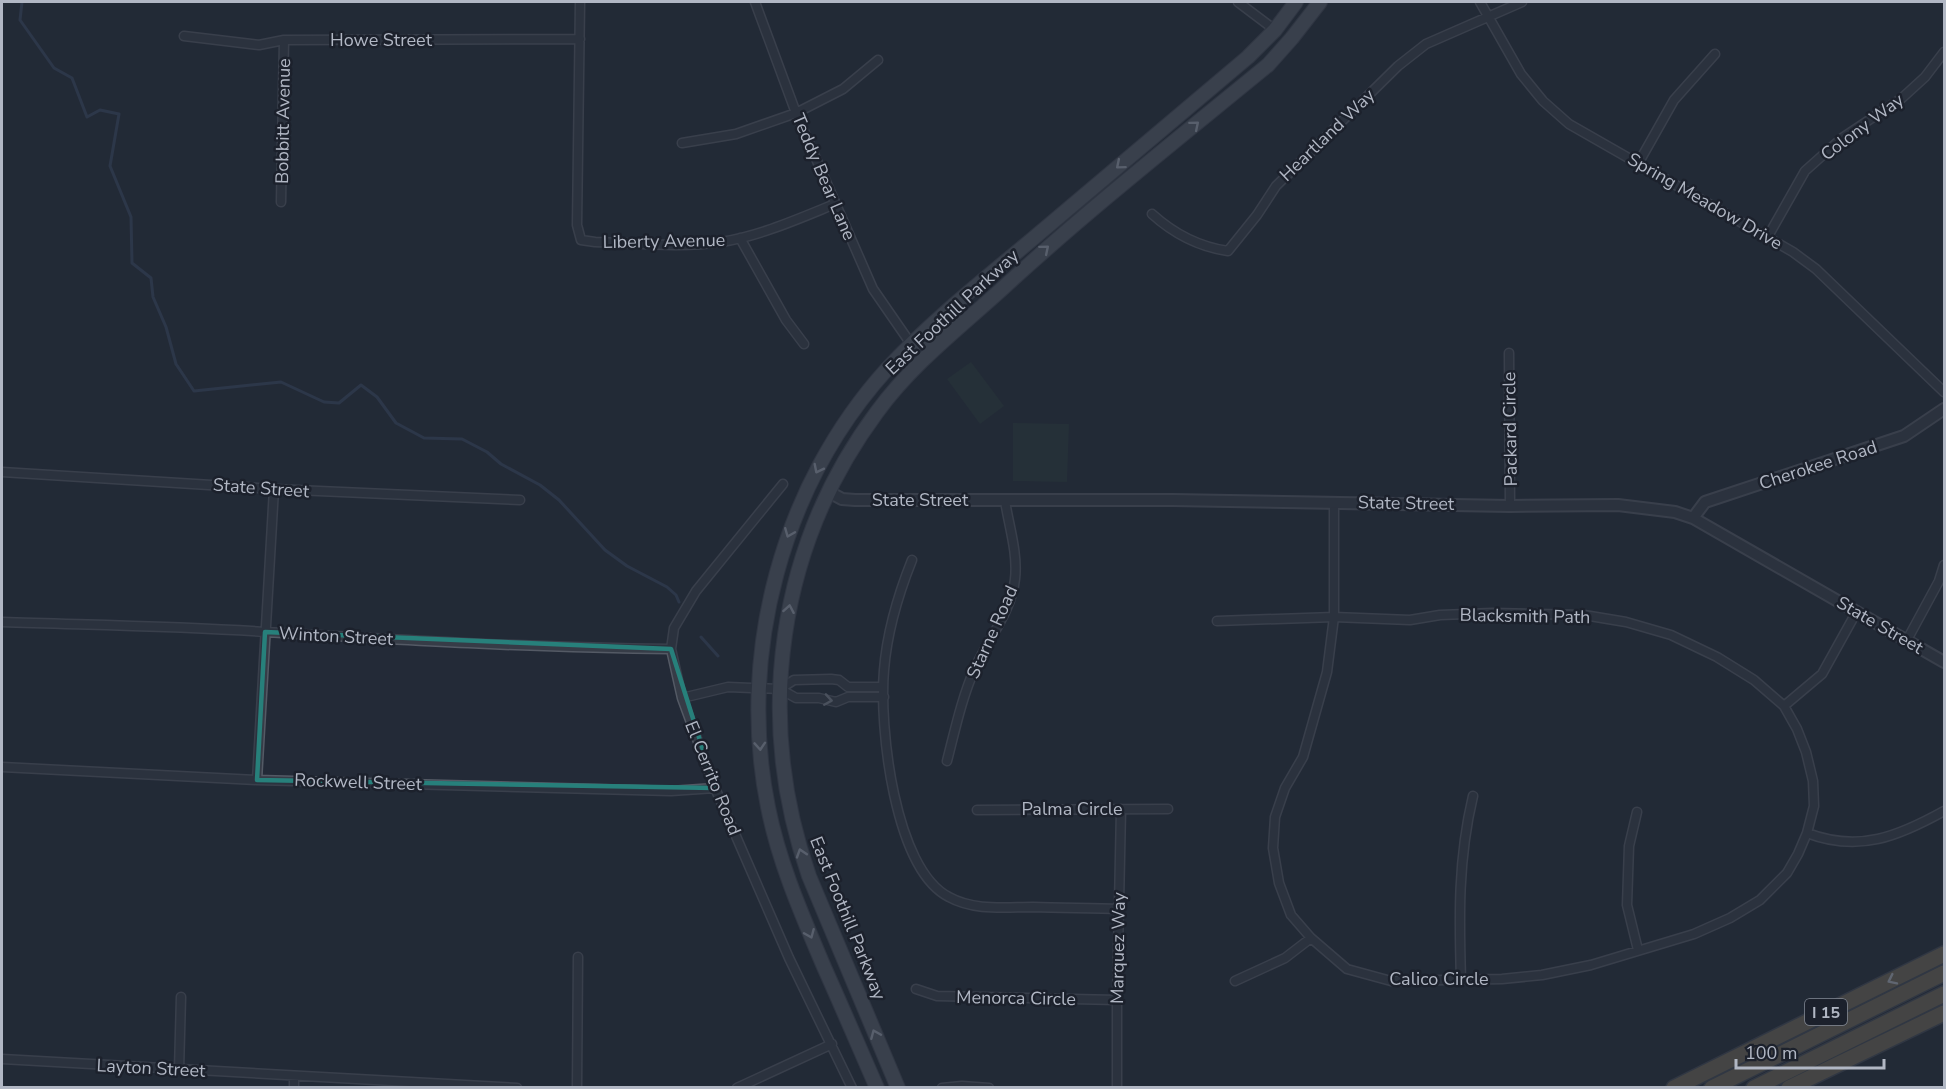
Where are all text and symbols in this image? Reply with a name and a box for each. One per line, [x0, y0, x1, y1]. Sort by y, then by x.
street label: Howe Street [330, 28, 433, 52]
street label: Bobbitt Avenue [270, 58, 296, 184]
street label: Heartland Way [1274, 83, 1380, 187]
street label: Colony Way [1816, 87, 1909, 166]
street label: Teddy Bear Lane [787, 110, 861, 244]
one-way arrow [1189, 121, 1200, 132]
street label: Spring Meadow Drive [1623, 147, 1787, 255]
one-way arrow [1116, 158, 1127, 169]
street label: Liberty Avenue [603, 228, 725, 254]
street label: East Foothill Parkway [880, 243, 1024, 380]
one-way arrow [1038, 246, 1049, 257]
street label: Packard Circle [1497, 372, 1523, 486]
street label: Cherokee Road [1756, 435, 1880, 495]
one-way arrow [814, 463, 825, 474]
street label: State Street [212, 473, 311, 503]
street label: State Street [872, 488, 969, 512]
street label: State Street [1358, 490, 1455, 516]
one-way arrow [784, 527, 796, 538]
street label: Starne Road [961, 582, 1023, 682]
street label: State Street [1832, 591, 1928, 660]
street label: Blacksmith Path [1459, 603, 1591, 629]
one-way arrow [782, 604, 795, 614]
street label: Winton Street [278, 621, 394, 651]
one-way arrow [823, 693, 833, 706]
street label: El Cerrito Road [679, 717, 747, 839]
one-way arrow [753, 742, 766, 751]
street label: Rockwell Street [294, 768, 423, 796]
street label: Palma Circle [1021, 797, 1123, 821]
street label: East Foothill Parkway [804, 833, 892, 1004]
one-way arrow [796, 848, 809, 859]
street label: Marquez Way [1105, 891, 1131, 1004]
one-way arrow [803, 927, 815, 938]
street label: Calico Circle [1389, 967, 1489, 991]
one-way arrow [1887, 973, 1898, 985]
street label: Menorca Circle [956, 985, 1076, 1011]
road number: I 15 [1805, 999, 1847, 1025]
one-way arrow [870, 1029, 882, 1040]
scale bar [1736, 1032, 1884, 1070]
text: 100 m [1745, 1041, 1797, 1065]
street label: Layton Street [96, 1053, 207, 1083]

